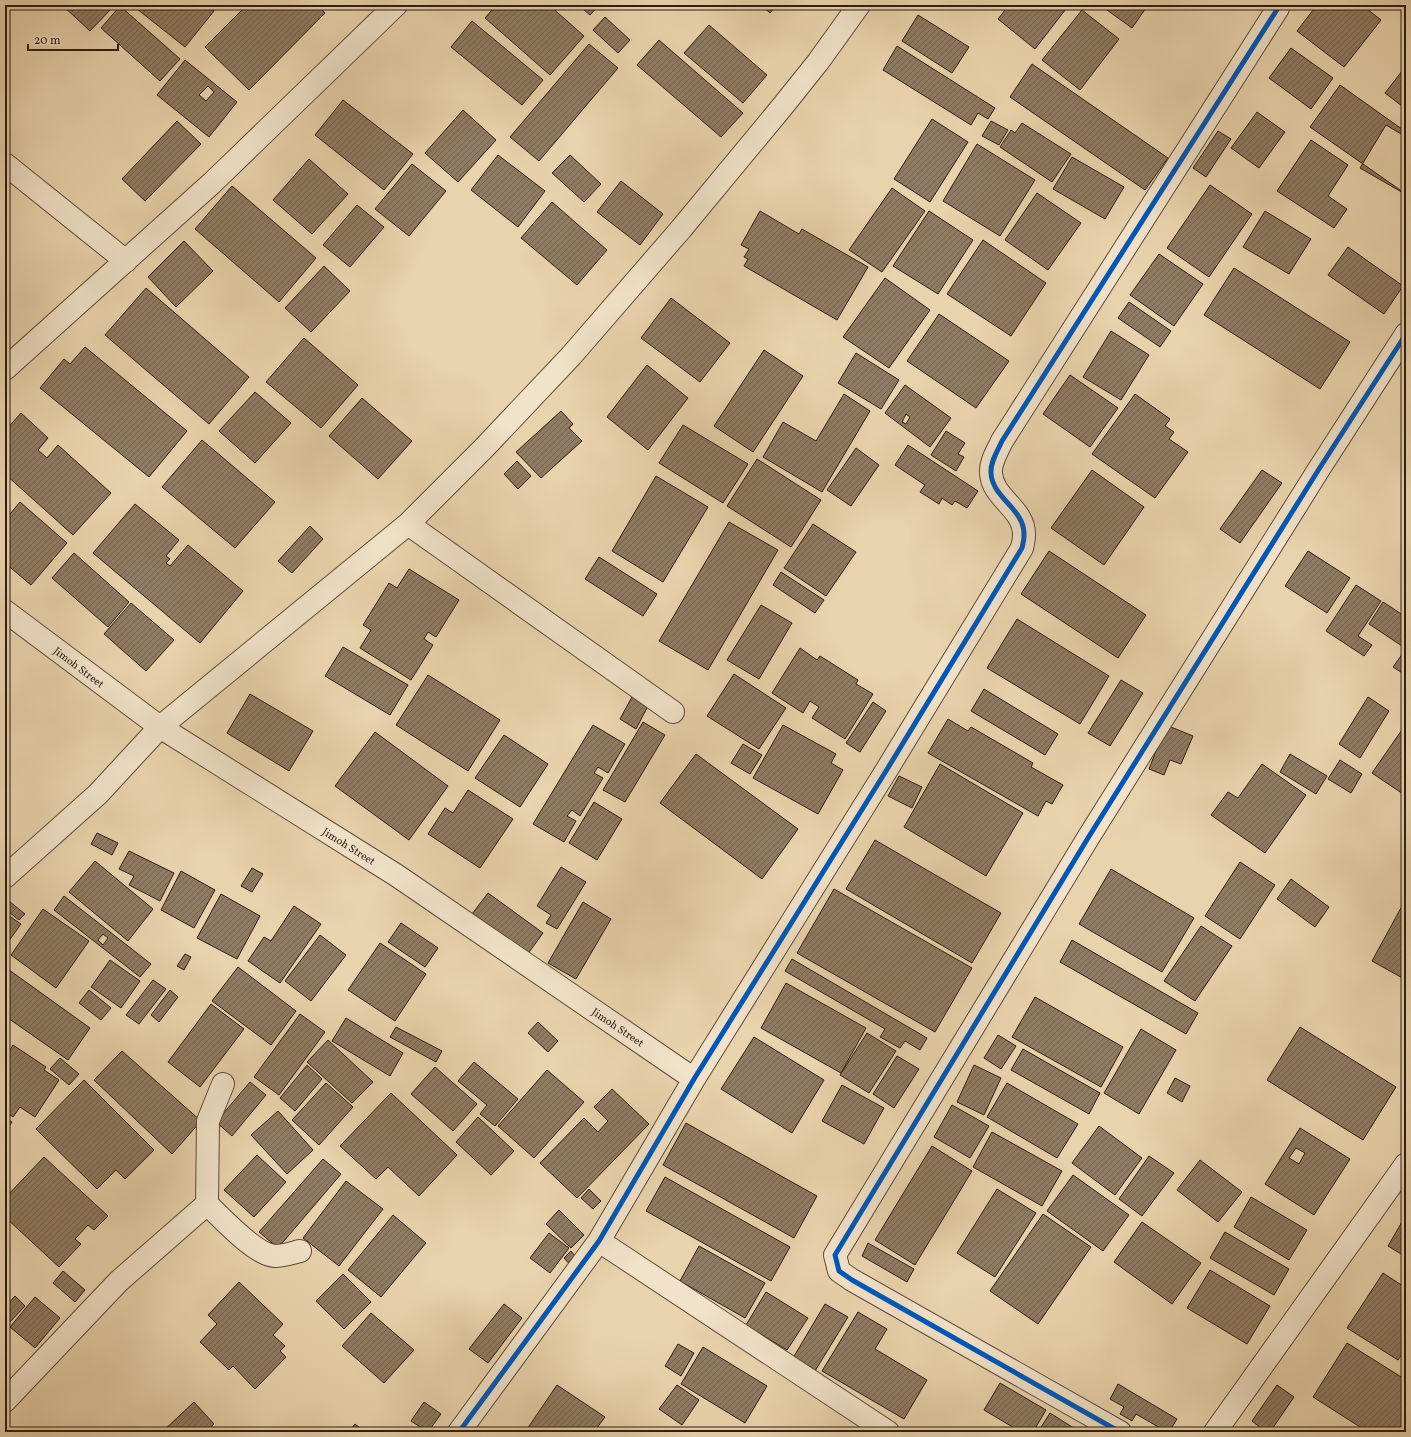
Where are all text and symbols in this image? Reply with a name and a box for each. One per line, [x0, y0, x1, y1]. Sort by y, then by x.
scale bar [28, 26, 118, 52]
text: 20 m [34, 33, 61, 49]
street label: Jimoh Street [50, 644, 107, 692]
street label: Jimoh Street [319, 825, 378, 870]
street label: Jimoh Street [588, 1005, 646, 1051]

